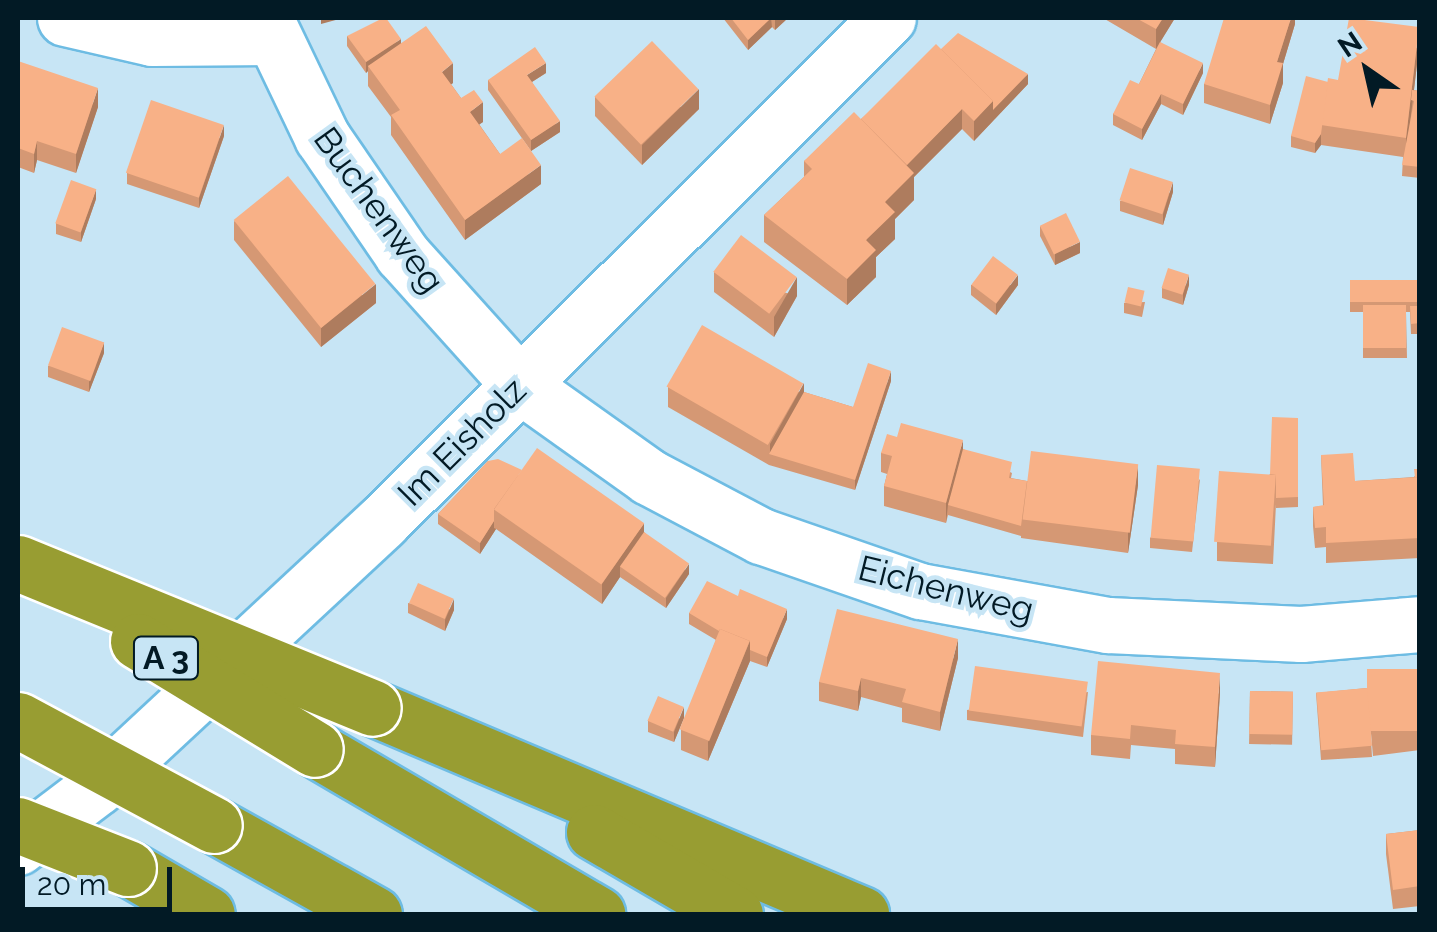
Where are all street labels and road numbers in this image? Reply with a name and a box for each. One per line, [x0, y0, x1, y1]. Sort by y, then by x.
street label: Buchenweg [305, 119, 453, 301]
street label: Im Eisholz [389, 369, 535, 515]
street label: Eichenweg [854, 547, 1038, 631]
road number: A 3 [131, 631, 201, 685]

